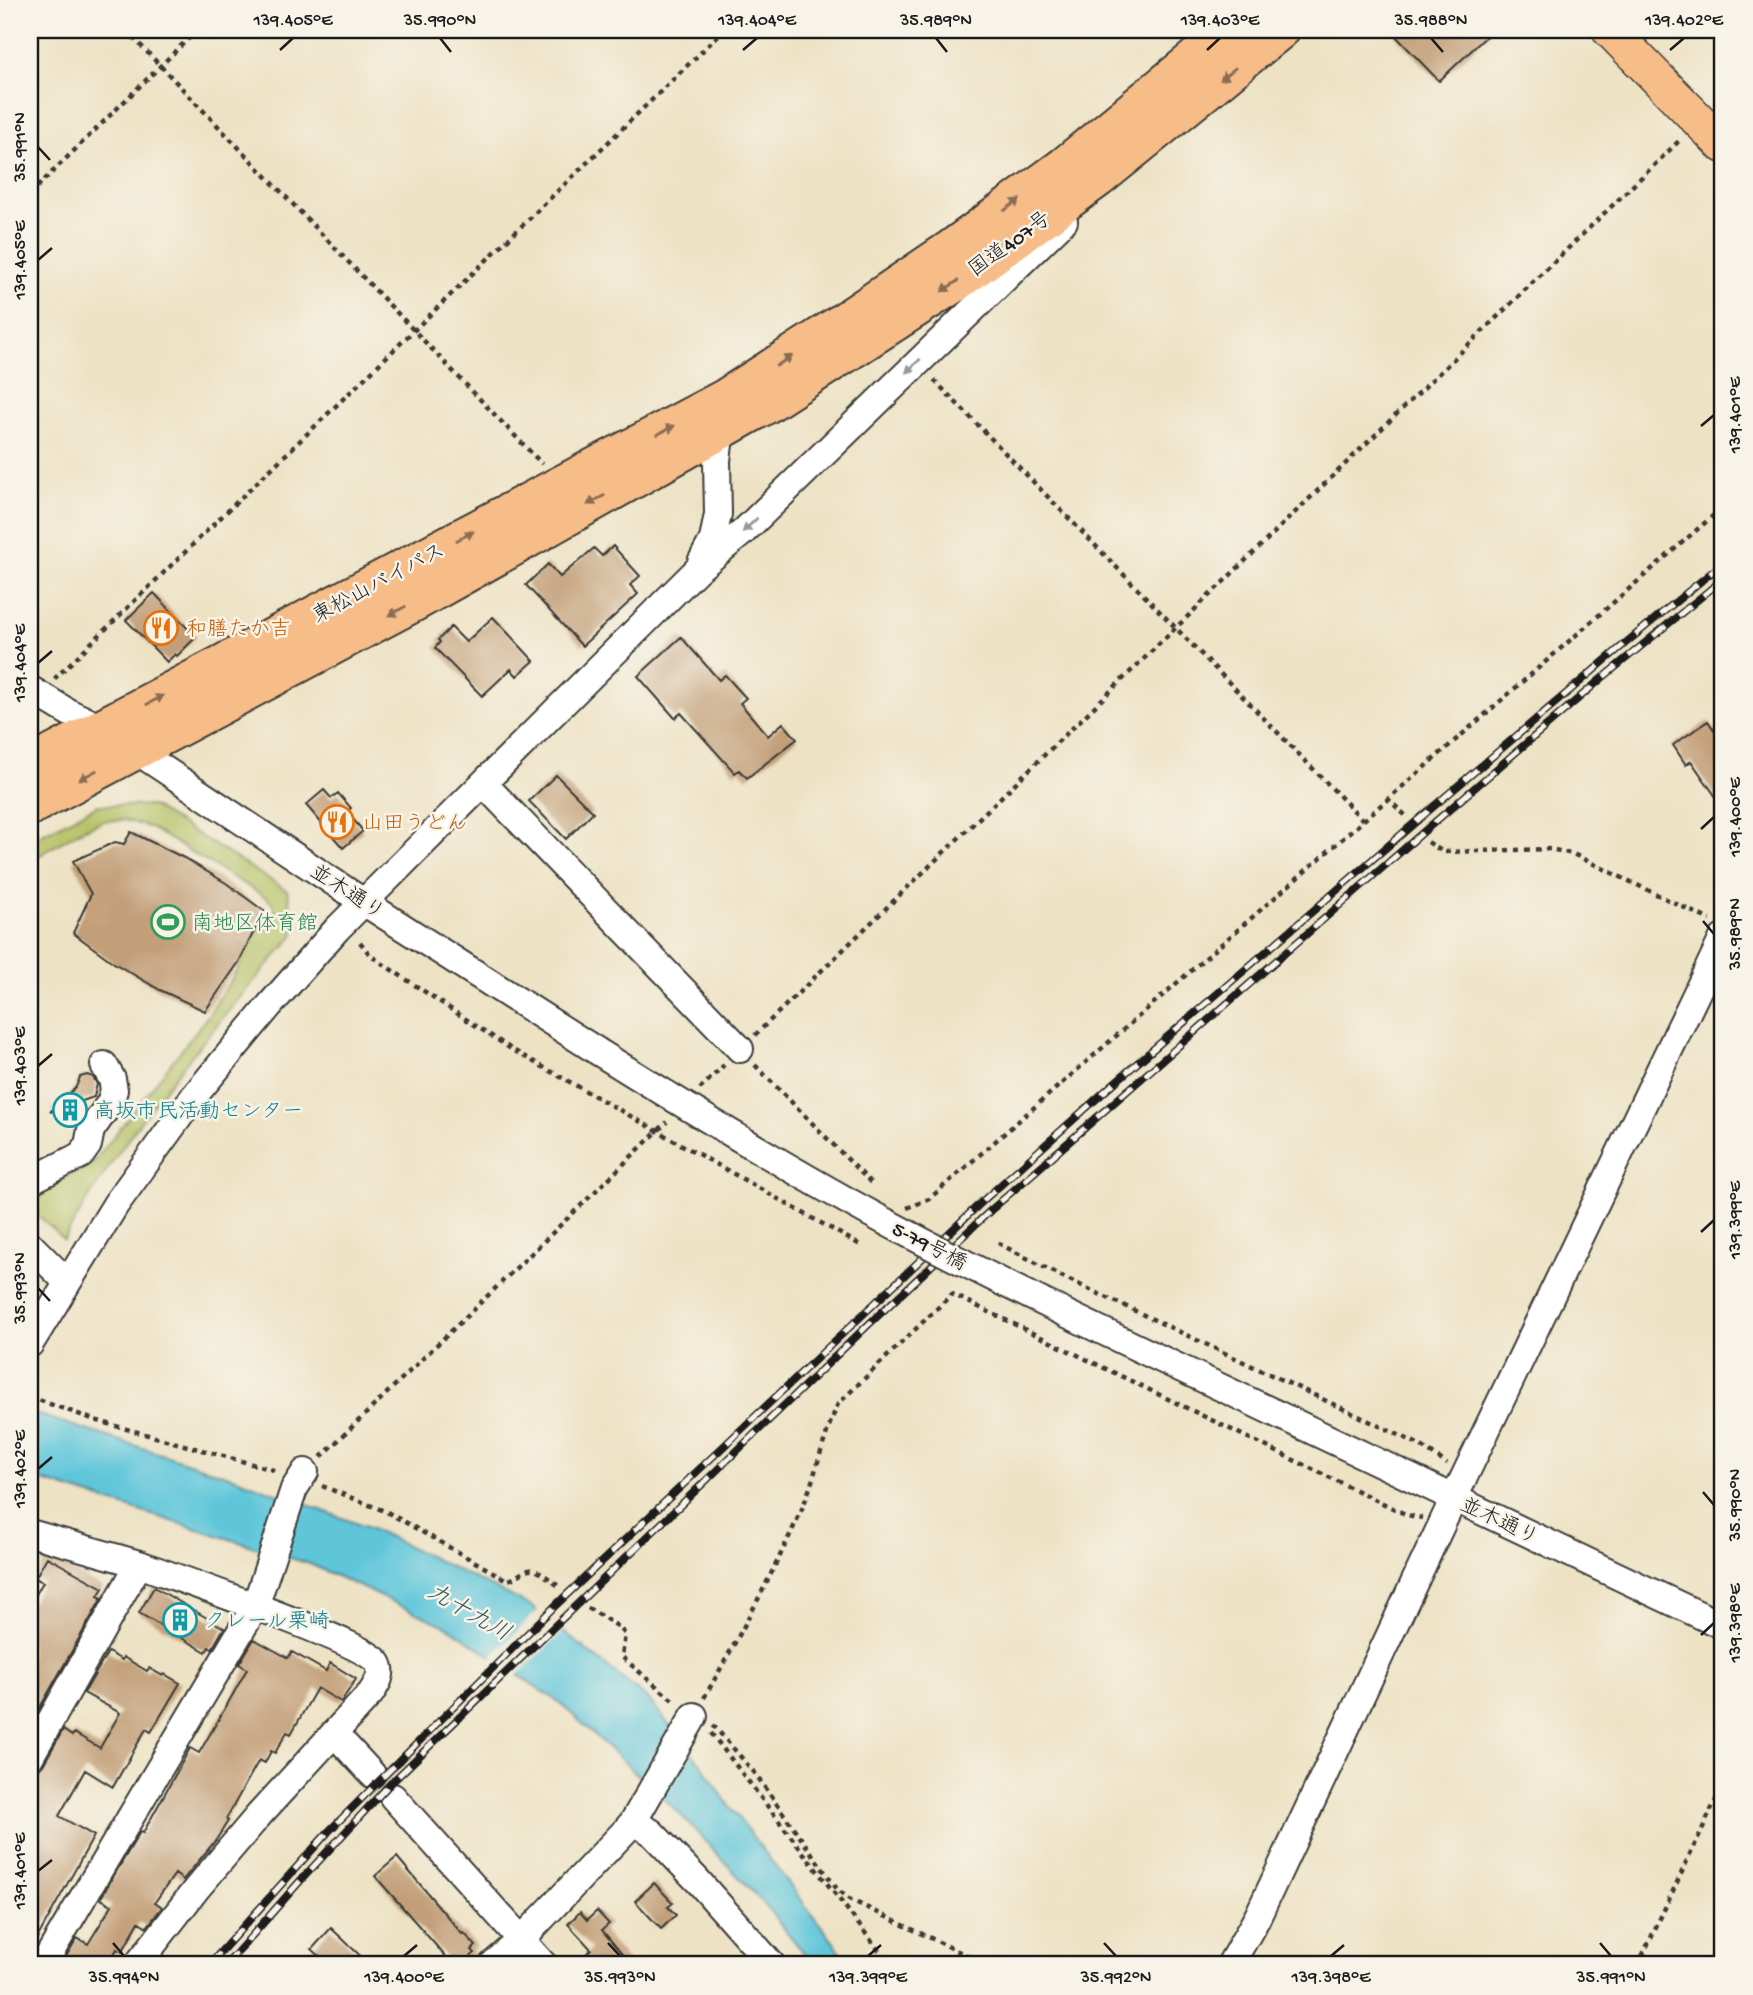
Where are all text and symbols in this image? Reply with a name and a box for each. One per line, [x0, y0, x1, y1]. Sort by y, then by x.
text: 139.405°E [253, 11, 333, 32]
text: 35.990°N [403, 11, 476, 32]
text: 139.404°E [717, 11, 797, 32]
text: 35.989°N [899, 11, 972, 32]
text: 139.403°E [1180, 11, 1260, 32]
text: 35.988°N [1393, 11, 1468, 32]
text: 139.402°E [1644, 11, 1724, 32]
one-way arrow [1219, 66, 1237, 81]
text: 35.991°N [11, 112, 32, 183]
one-way arrow [1003, 198, 1021, 212]
street label: 国道407号 [964, 207, 1057, 284]
text: 139.405°E [11, 220, 32, 300]
one-way arrow [940, 279, 959, 292]
one-way arrow [774, 355, 793, 368]
one-way arrow [905, 358, 922, 375]
text: 139.401°E [1726, 376, 1747, 454]
one-way arrow [656, 425, 676, 436]
one-way arrow [586, 494, 605, 506]
one-way arrow [742, 516, 759, 532]
one-way arrow [455, 531, 475, 542]
street label: 東松山バイパス [308, 538, 450, 631]
one-way arrow [387, 605, 407, 616]
restaurant icon: 和膳たか吉 [142, 609, 180, 647]
place label: 和膳たか吉 [186, 617, 291, 644]
text: 139.404°E [11, 623, 32, 703]
one-way arrow [145, 694, 165, 706]
one-way arrow [78, 769, 98, 780]
text: 139.400°E [1726, 776, 1747, 858]
restaurant icon: 山田うどん [318, 803, 356, 841]
place label: 山田うどん [362, 813, 467, 838]
street label: 並木通り [304, 860, 389, 927]
text: 35.989°N [1726, 898, 1747, 971]
sports icon: 南地区体育館 [149, 903, 187, 941]
place label: 南地区体育館 [192, 911, 318, 938]
text: 139.403°E [11, 1026, 32, 1106]
building icon: 高坂市民活動センター [51, 1091, 89, 1129]
place label: 高坂市民活動センター [94, 1099, 303, 1126]
text: 139.399°E [1726, 1180, 1747, 1260]
street label: 5-79号橋 [887, 1217, 970, 1278]
text: 35.993°N [11, 1252, 32, 1325]
text: 139.402°E [11, 1429, 32, 1509]
text: 35.990°N [1726, 1469, 1747, 1542]
street label: 並木通り [1455, 1493, 1542, 1552]
water label: 九十九川 [422, 1578, 515, 1649]
text: 139.398°E [1726, 1583, 1747, 1663]
building icon: クレール栗崎 [161, 1601, 199, 1639]
place label: クレール栗崎 [204, 1610, 330, 1636]
text: 139.401°E [11, 1832, 32, 1910]
text: 35.994°N [88, 1968, 159, 1989]
text: 139.400°E [363, 1968, 445, 1989]
text: 35.993°N [583, 1968, 656, 1989]
text: 139.399°E [828, 1968, 908, 1989]
text: 35.992°N [1079, 1968, 1152, 1989]
text: 139.398°E [1291, 1968, 1371, 1989]
text: 35.991°N [1575, 1968, 1646, 1989]

